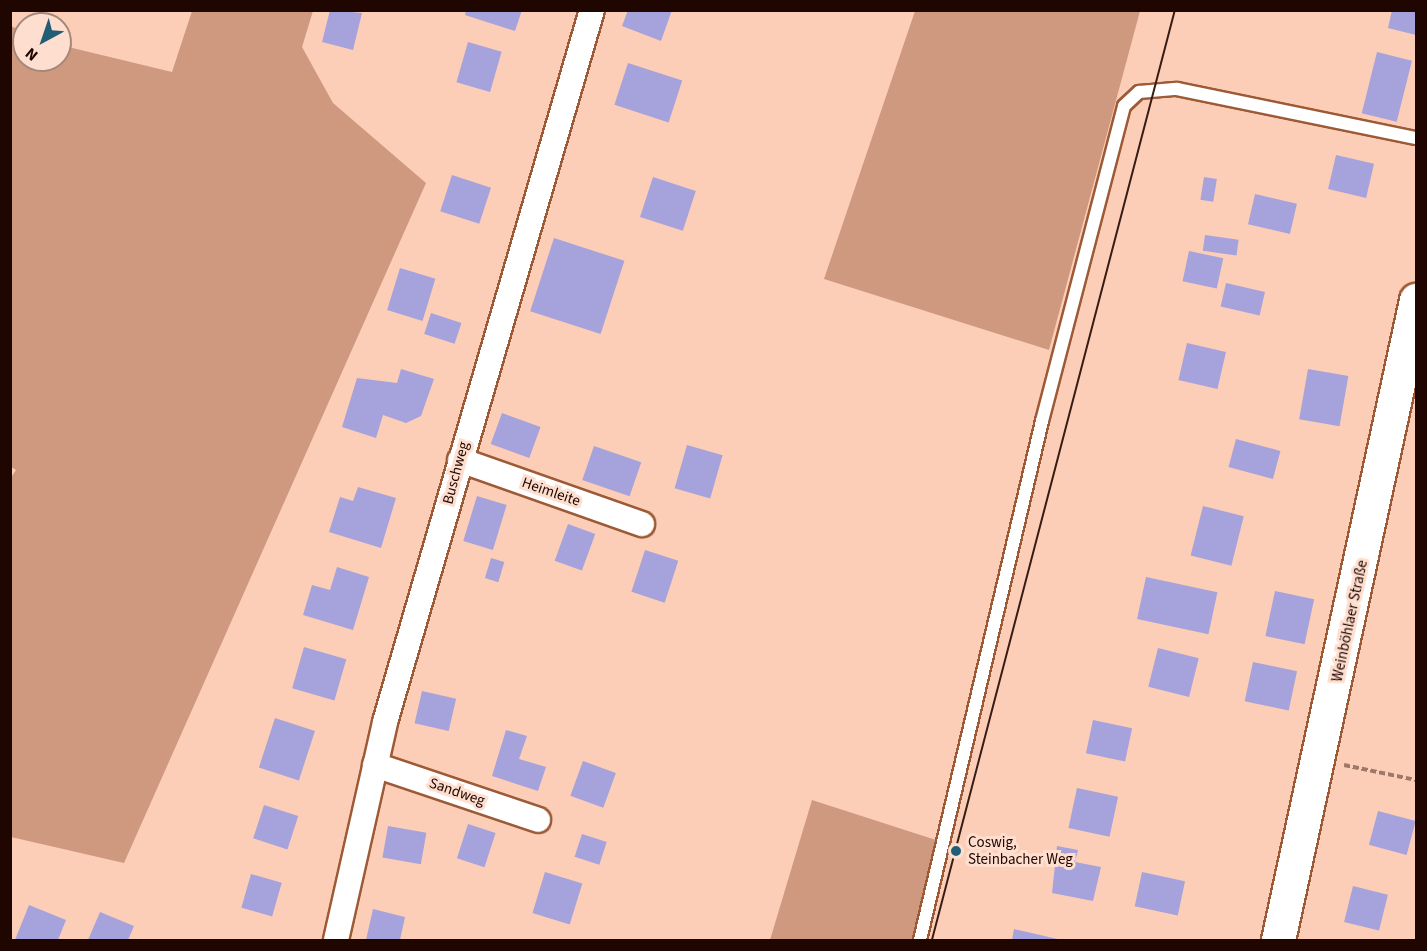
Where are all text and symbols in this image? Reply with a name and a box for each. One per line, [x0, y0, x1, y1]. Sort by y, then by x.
north arrow [12, 12, 72, 72]
text: N [21, 42, 43, 66]
street label: Buschweg [439, 440, 473, 506]
street label: Heimleite [519, 474, 583, 510]
street label: Weinböhlaer Straße [1328, 559, 1372, 683]
street label: Sandweg [427, 774, 487, 810]
place label: Coswig, Steinbacher Weg [968, 833, 1073, 868]
marker: Coswig, Steinbacher Weg [949, 844, 963, 858]

